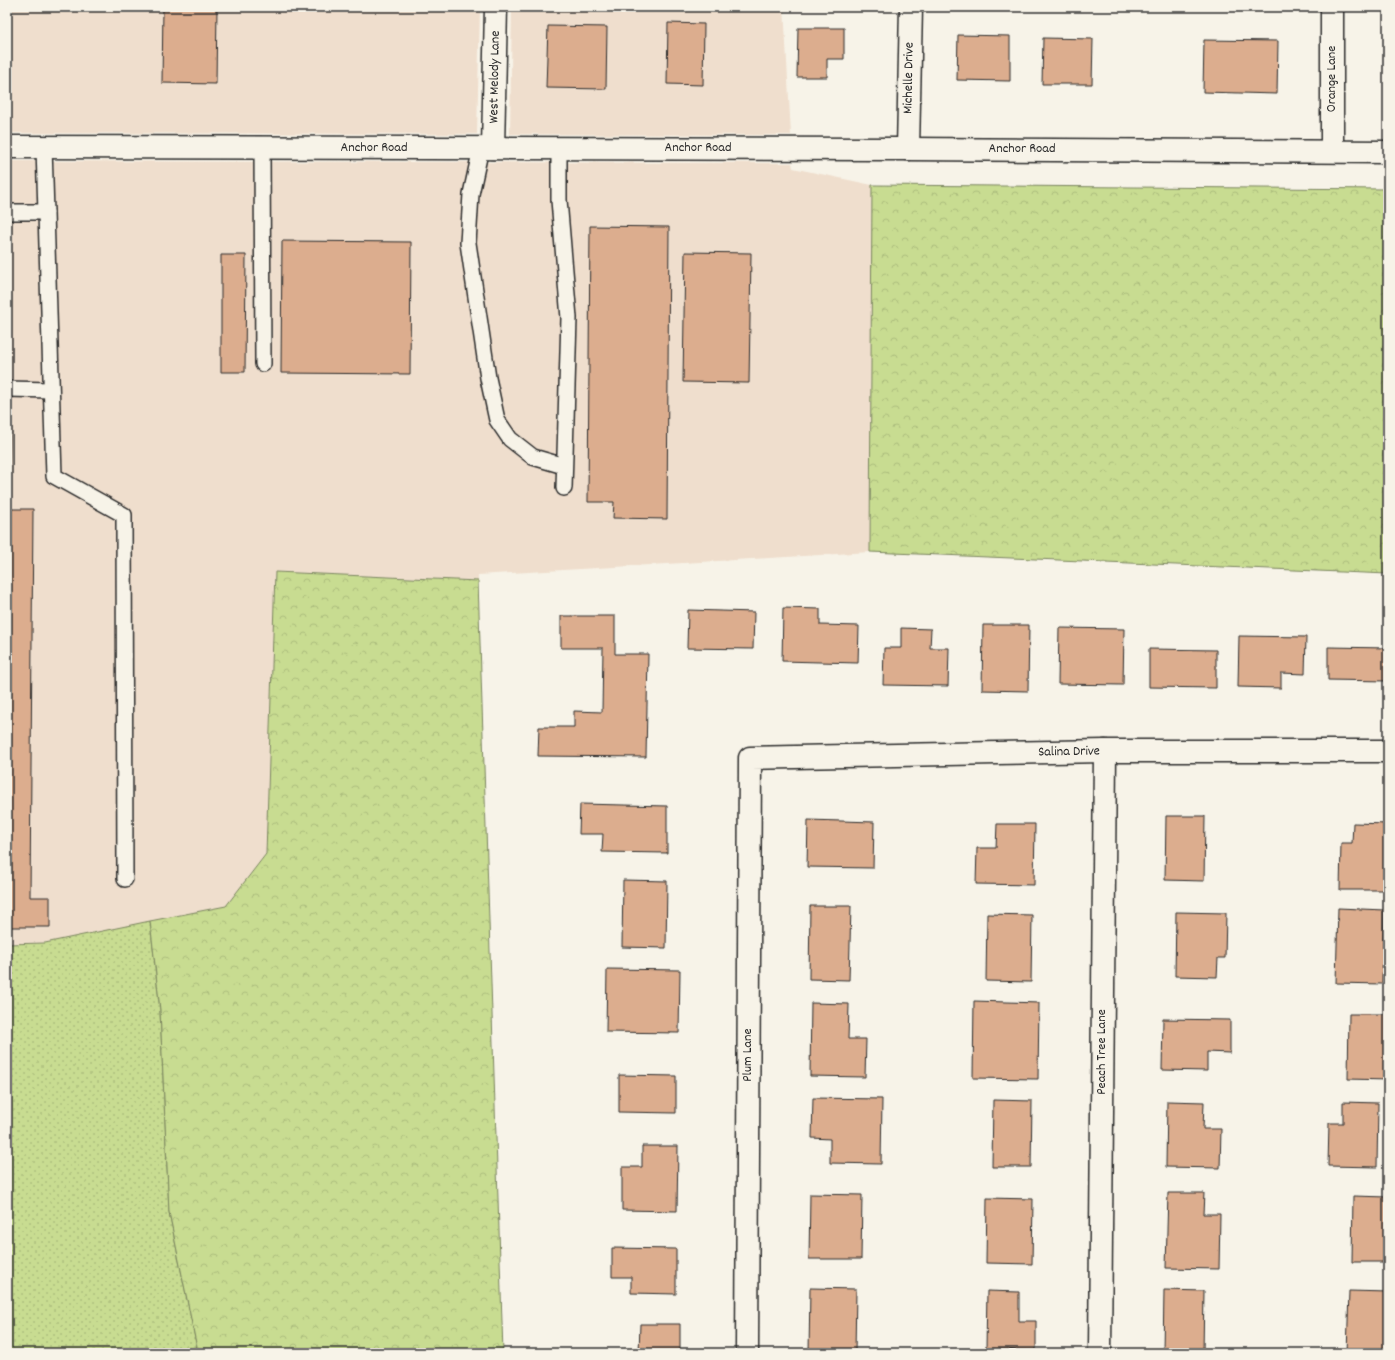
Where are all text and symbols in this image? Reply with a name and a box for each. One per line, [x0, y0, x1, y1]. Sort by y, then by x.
street label: West Melody Lane [484, 30, 506, 124]
street label: Michelle Drive [898, 42, 920, 114]
street label: Orange Lane [1322, 46, 1342, 112]
street label: Anchor Road [341, 138, 407, 158]
street label: Anchor Road [665, 138, 731, 158]
street label: Anchor Road [989, 139, 1055, 159]
street label: Salina Drive [1038, 741, 1100, 763]
street label: Peach Tree Lane [1092, 1009, 1112, 1095]
street label: Plum Lane [738, 1028, 758, 1082]

